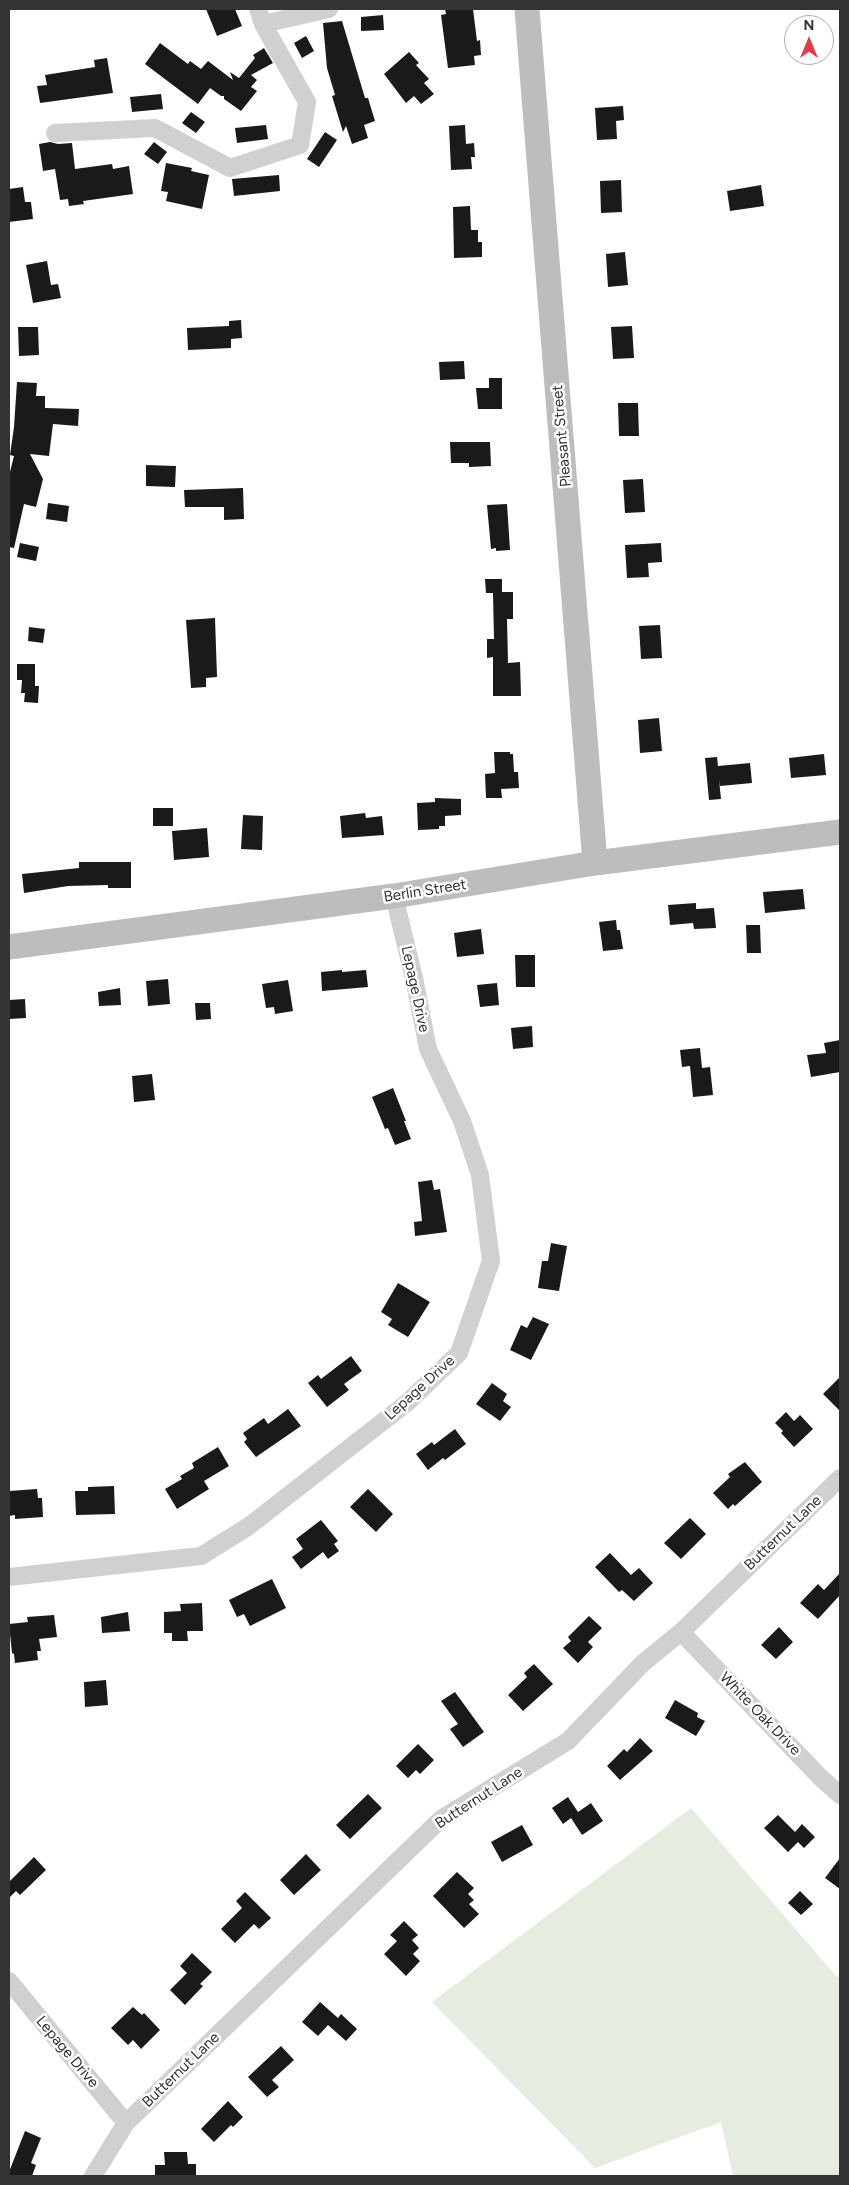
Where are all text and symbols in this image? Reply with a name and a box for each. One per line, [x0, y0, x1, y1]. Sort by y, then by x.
north arrow [784, 15, 834, 65]
text: N [804, 17, 814, 34]
street label: Pleasant Street [549, 384, 575, 488]
street label: Berlin Street [382, 876, 468, 906]
street label: Lepage Drive [397, 944, 433, 1034]
street label: Lepage Drive [381, 1352, 459, 1424]
street label: Butternut Lane [741, 1492, 825, 1574]
street label: White Oak Drive [716, 1669, 804, 1759]
street label: Butternut Lane [432, 1763, 526, 1833]
street label: Lepage Drive [32, 2013, 102, 2091]
street label: Butternut Lane [139, 2029, 223, 2111]

